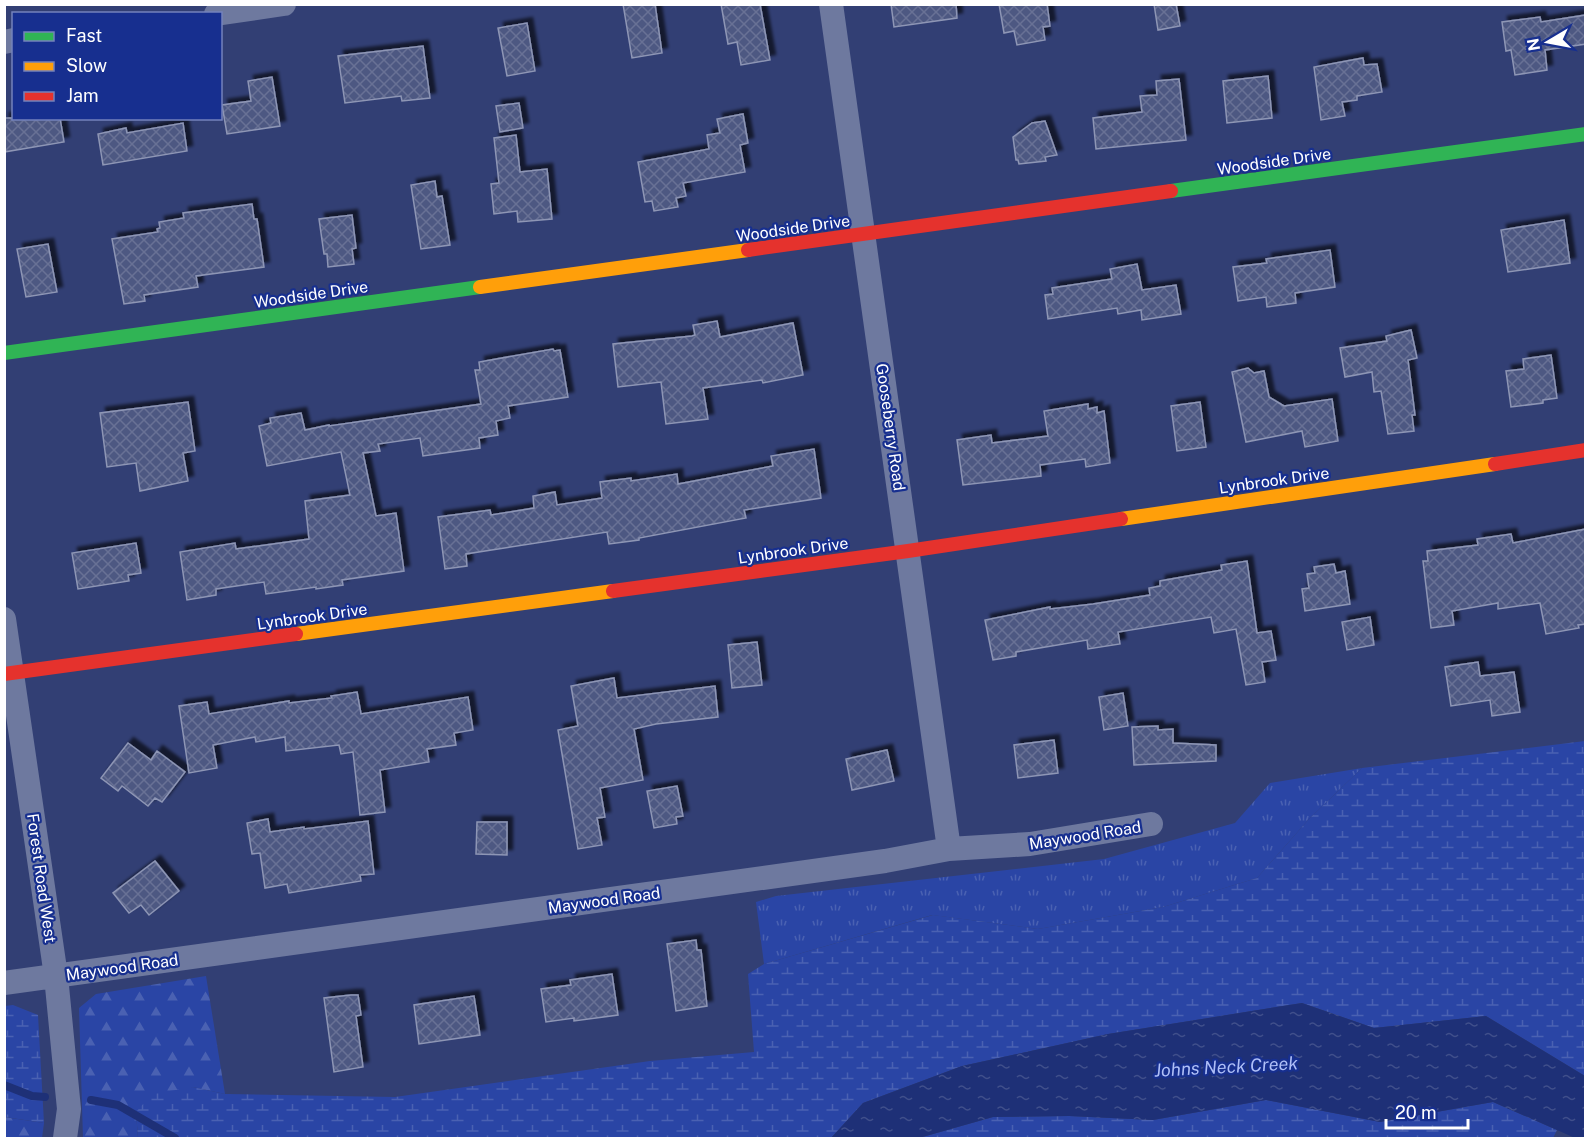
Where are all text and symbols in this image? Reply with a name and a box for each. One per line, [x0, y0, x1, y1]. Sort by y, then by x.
legend [12, 12, 222, 120]
north arrow [1518, 12, 1578, 72]
text: Fast [66, 25, 102, 46]
text: N [1523, 37, 1544, 52]
text: Slow [66, 55, 107, 76]
text: Jam [66, 85, 99, 106]
street label: Woodside Drive [1216, 144, 1332, 179]
street label: Woodside Drive [735, 211, 851, 246]
street label: Woodside Drive [253, 277, 369, 312]
street label: Gooseberry Road [872, 362, 909, 492]
street label: Lynbrook Drive [1218, 463, 1331, 498]
street label: Lynbrook Drive [737, 533, 850, 568]
street label: Lynbrook Drive [256, 599, 369, 634]
street label: Forest Road West [23, 812, 60, 944]
street label: Maywood Road [1028, 817, 1142, 854]
street label: Maywood Road [547, 883, 661, 918]
street label: Maywood Road [65, 950, 179, 985]
water label: Johns Neck Creek [1154, 1052, 1299, 1081]
scale bar [1386, 1092, 1468, 1130]
text: 20 m [1395, 1102, 1437, 1123]

